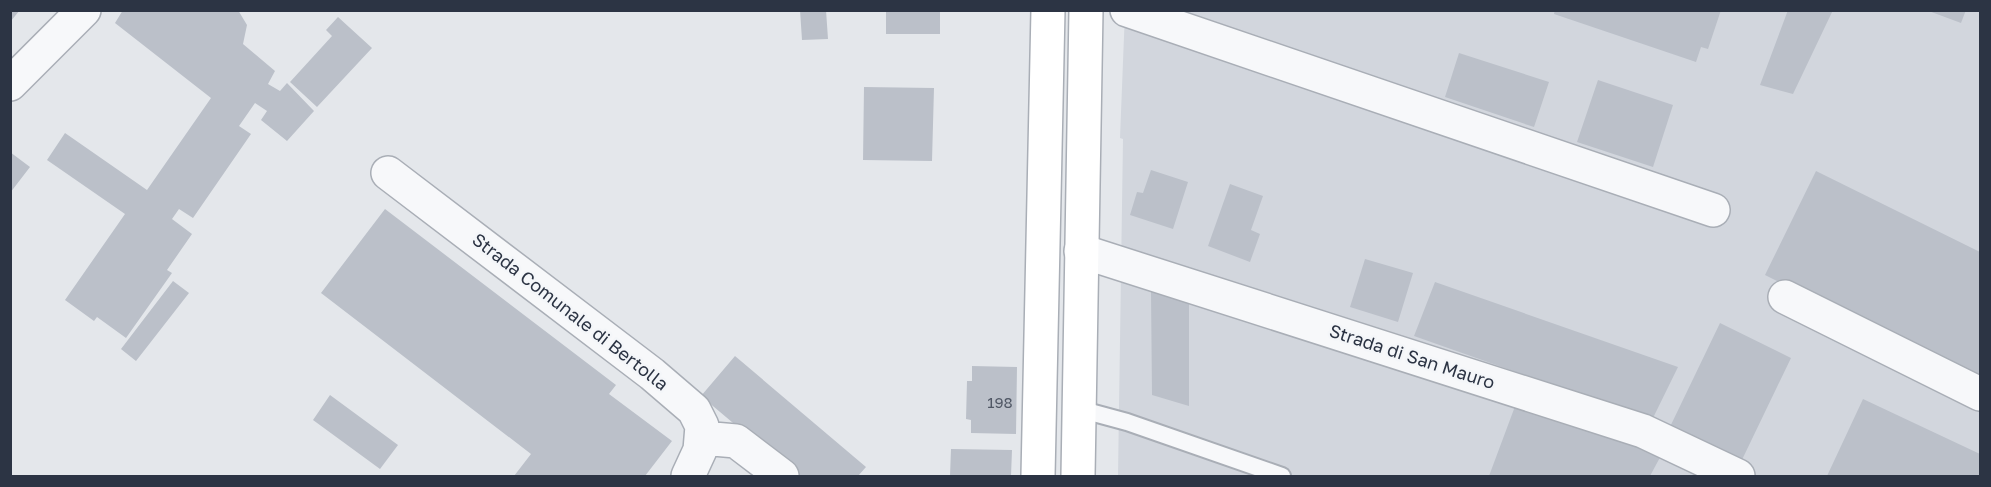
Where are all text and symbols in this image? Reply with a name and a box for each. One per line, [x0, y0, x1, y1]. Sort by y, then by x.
street label: Strada Comunale di Bertolla [468, 228, 673, 395]
street label: Strada di San Mauro [1327, 319, 1498, 393]
house number: 198 [987, 393, 1013, 411]

